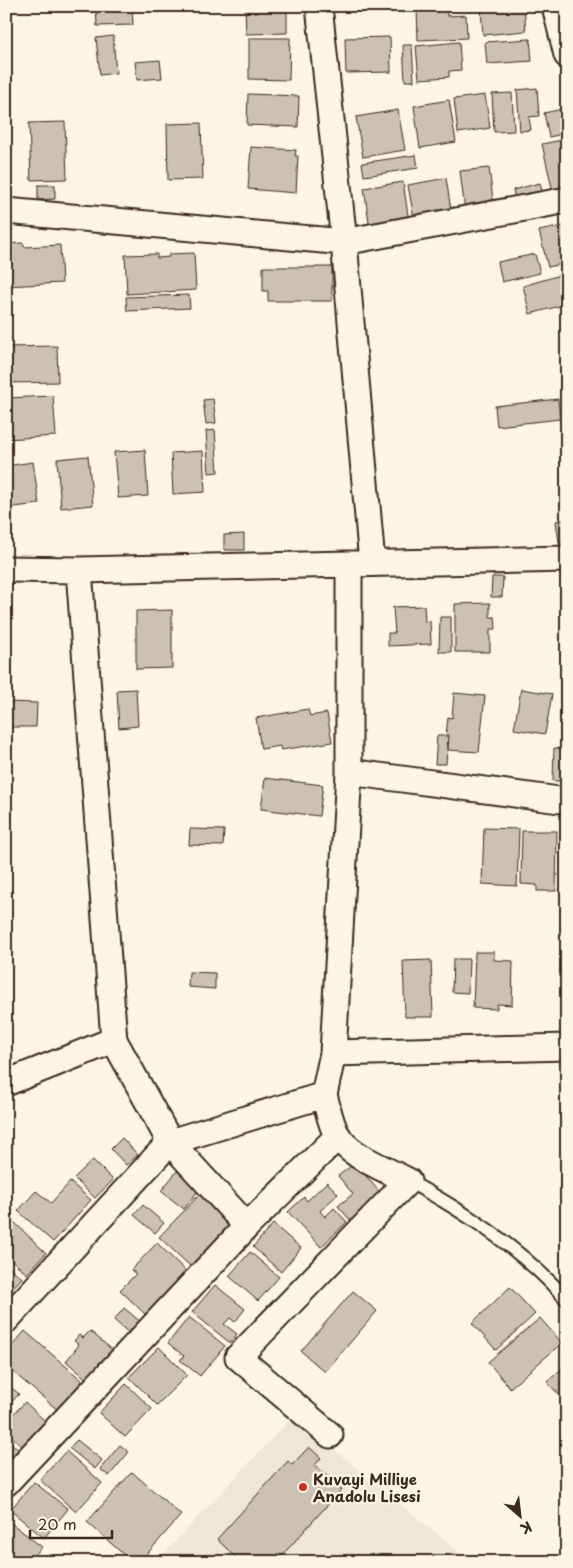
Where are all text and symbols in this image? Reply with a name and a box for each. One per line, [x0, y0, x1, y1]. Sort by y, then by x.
place label: Kuvayi Milliye Anadolu Lisesi [313, 1467, 421, 1507]
marker: Kuvayi Milliye Anadolu Lisesi [297, 1481, 309, 1493]
north arrow [496, 1490, 546, 1540]
scale bar [30, 1508, 112, 1540]
text: 20 m [38, 1512, 77, 1535]
text: K [517, 1516, 536, 1540]

